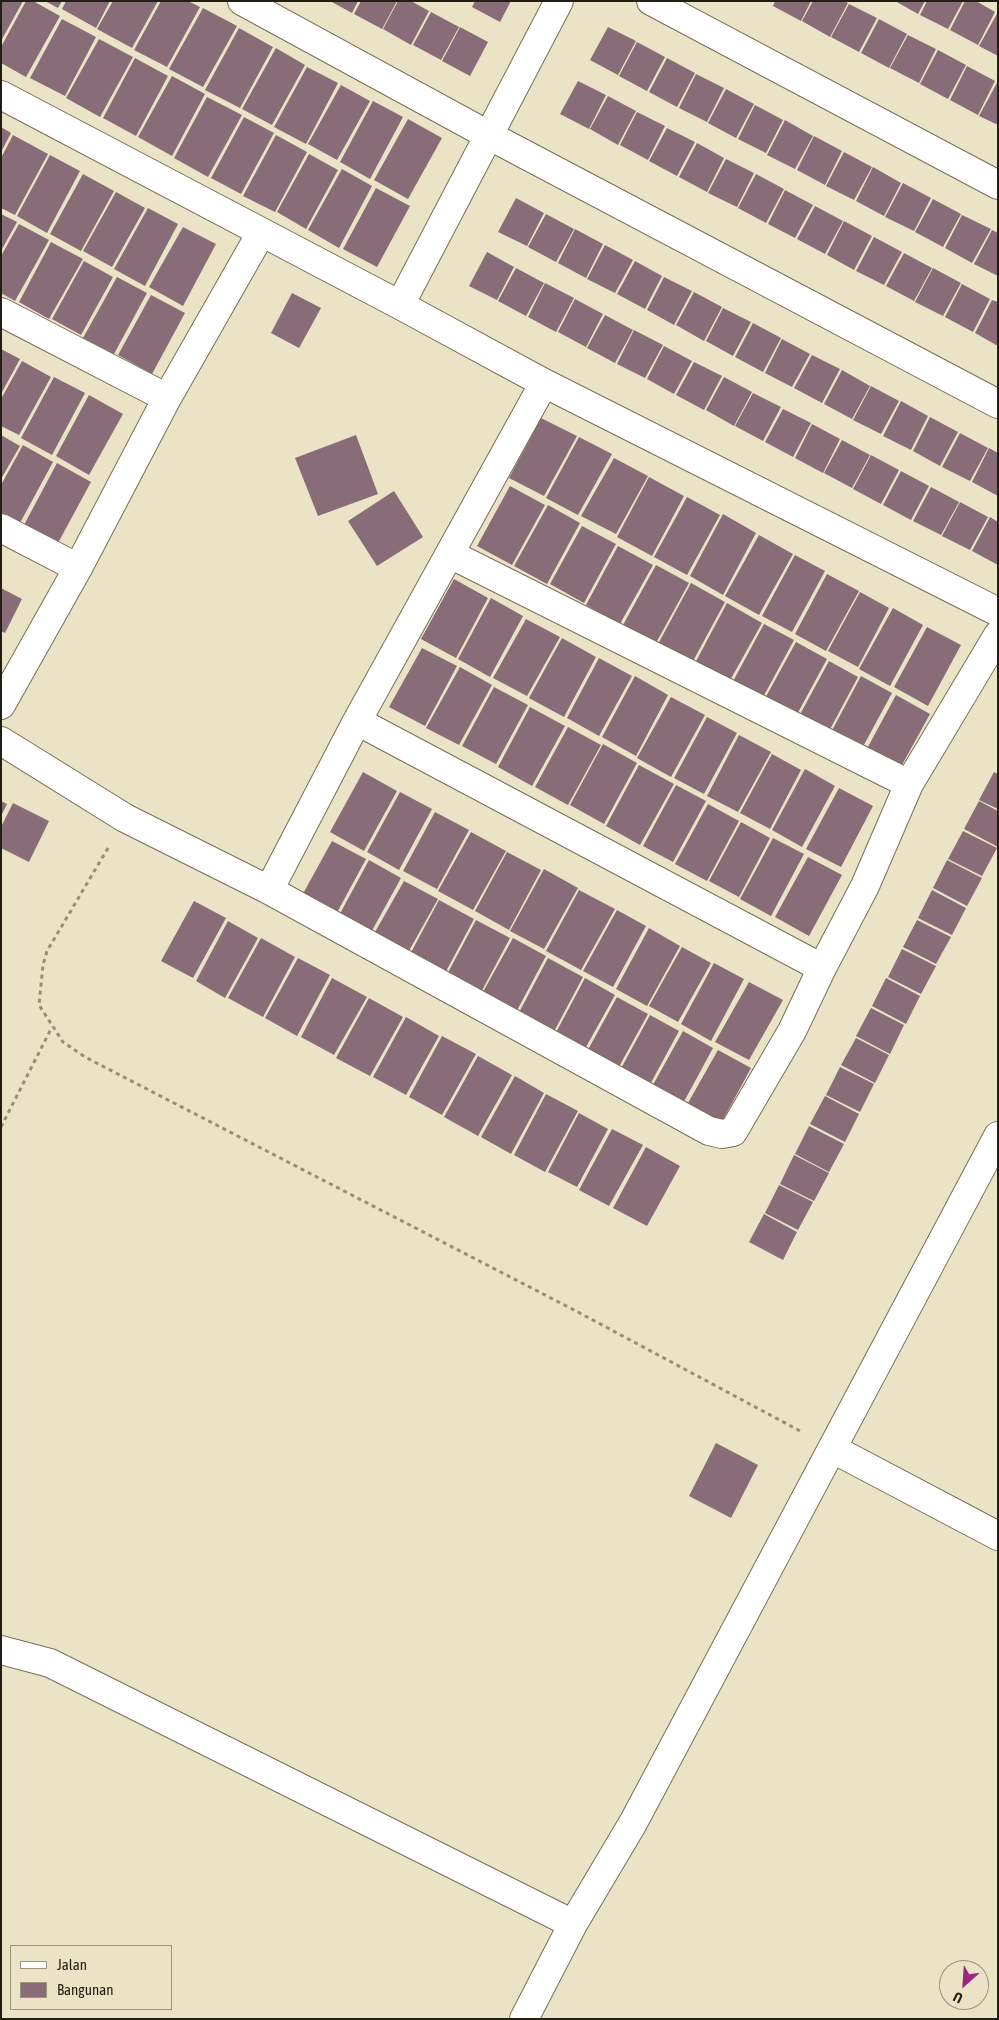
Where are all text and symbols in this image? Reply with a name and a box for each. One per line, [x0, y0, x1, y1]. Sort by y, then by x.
legend [10, 1945, 172, 2010]
text: Jalan [57, 1956, 87, 1973]
north arrow [939, 1960, 989, 2010]
text: Bangunan [57, 1981, 114, 1998]
text: U [951, 1989, 965, 2007]

